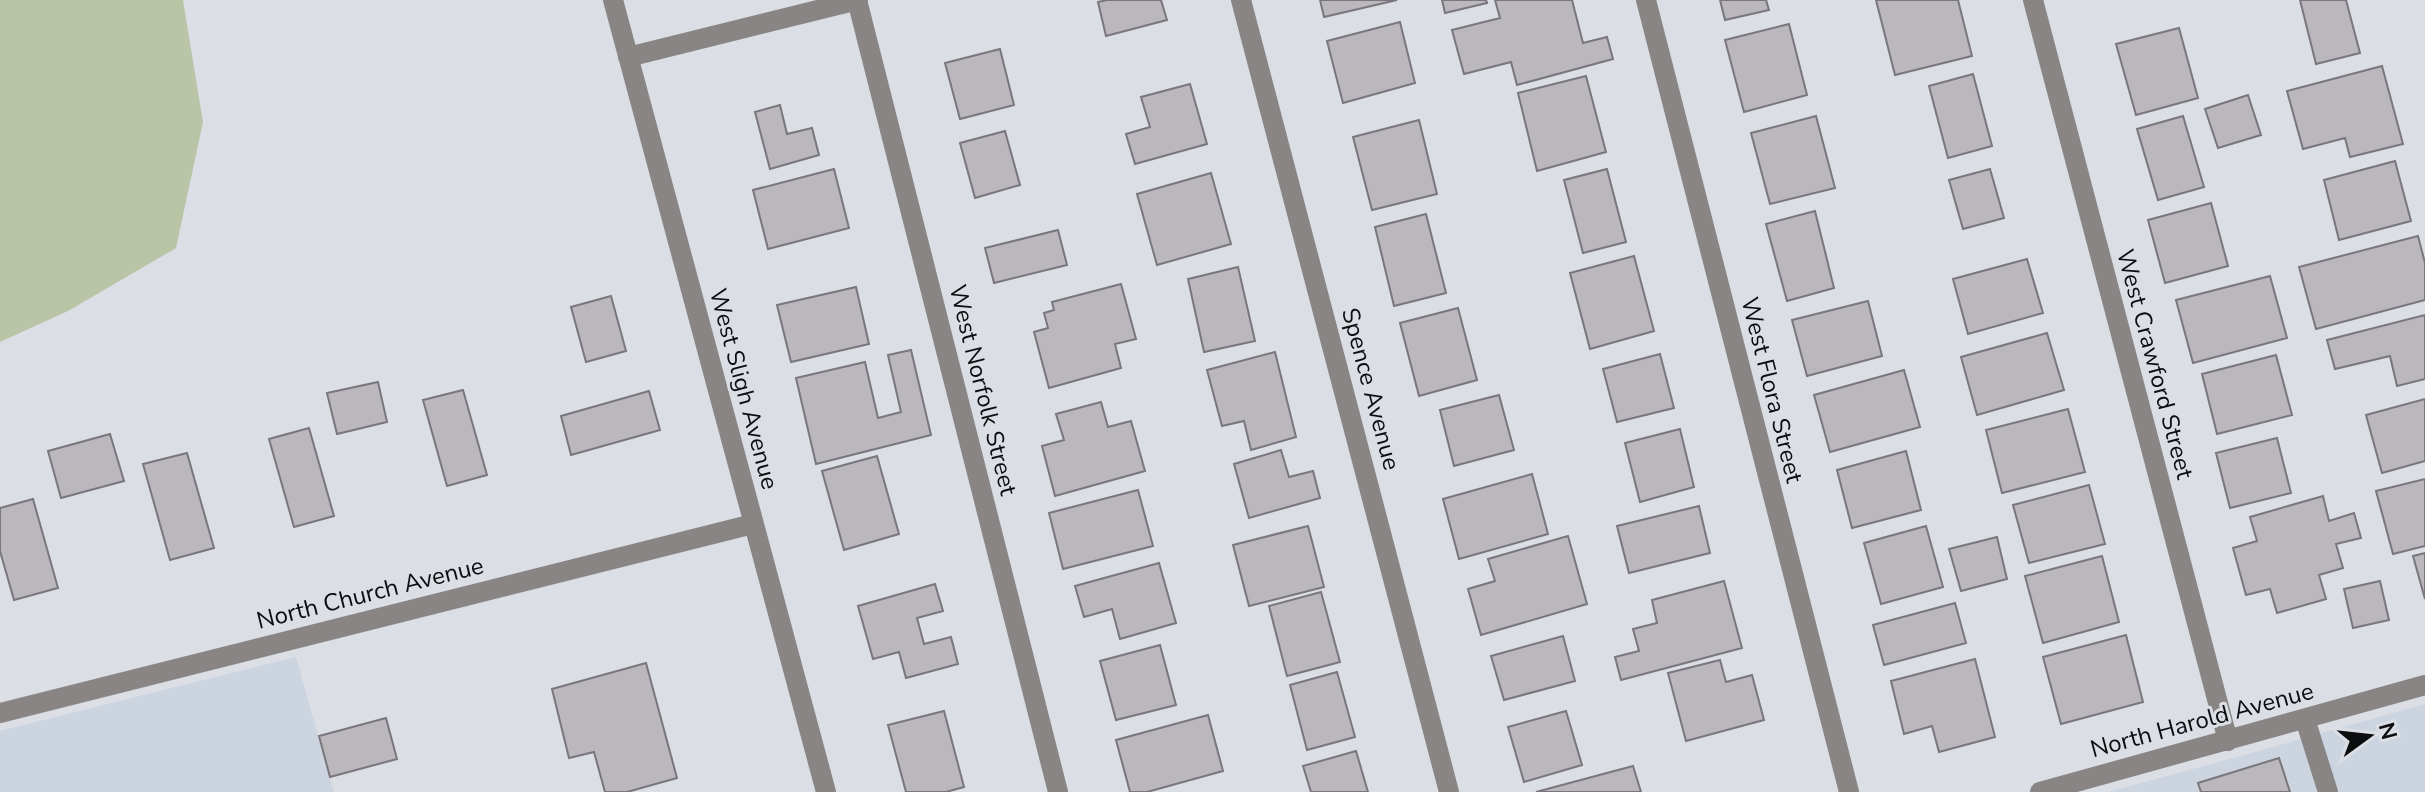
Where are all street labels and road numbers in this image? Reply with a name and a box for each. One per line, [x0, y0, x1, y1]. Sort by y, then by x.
street label: West Crawford Street [2109, 246, 2201, 483]
street label: West Norfolk Street [941, 281, 1025, 499]
street label: West Sligh Avenue [702, 285, 786, 493]
street label: West Flora Street [1733, 294, 1811, 487]
street label: Spence Avenue [1334, 304, 1408, 474]
street label: North Church Avenue [253, 549, 487, 637]
street label: North Harold Avenue [2087, 675, 2317, 765]

